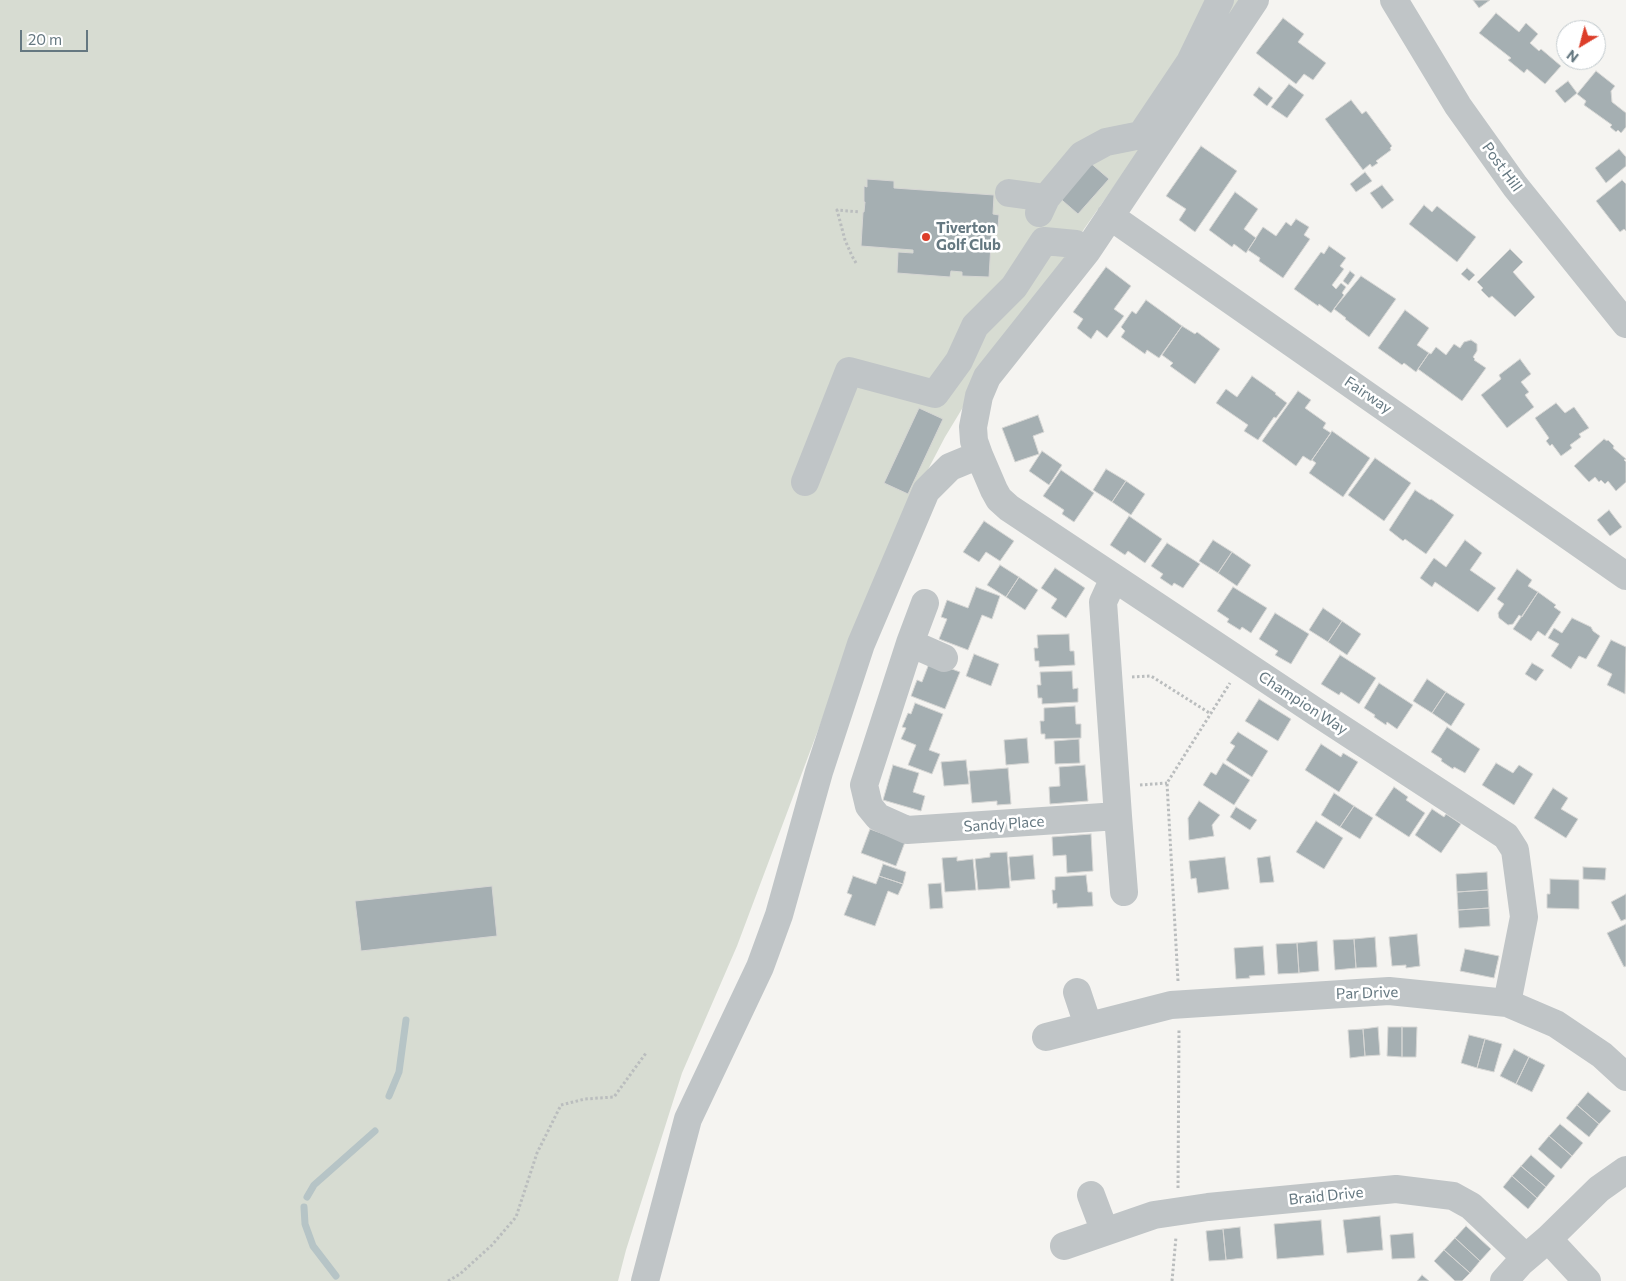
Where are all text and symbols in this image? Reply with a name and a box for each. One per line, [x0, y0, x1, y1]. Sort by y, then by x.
scale bar [22, 20, 90, 52]
north arrow [1556, 20, 1606, 70]
text: 20 m [28, 30, 62, 48]
text: N [1563, 47, 1582, 67]
street label: Post Hill [1478, 139, 1526, 195]
place label: Tiverton Golf Club [936, 219, 1001, 254]
marker: Tiverton Golf Club [920, 231, 932, 243]
street label: Fairway [1341, 373, 1395, 417]
street label: Champion Way [1255, 667, 1351, 739]
street label: Sandy Place [963, 812, 1045, 836]
street label: Par Drive [1336, 983, 1398, 1003]
street label: Braid Drive [1288, 1183, 1364, 1209]

